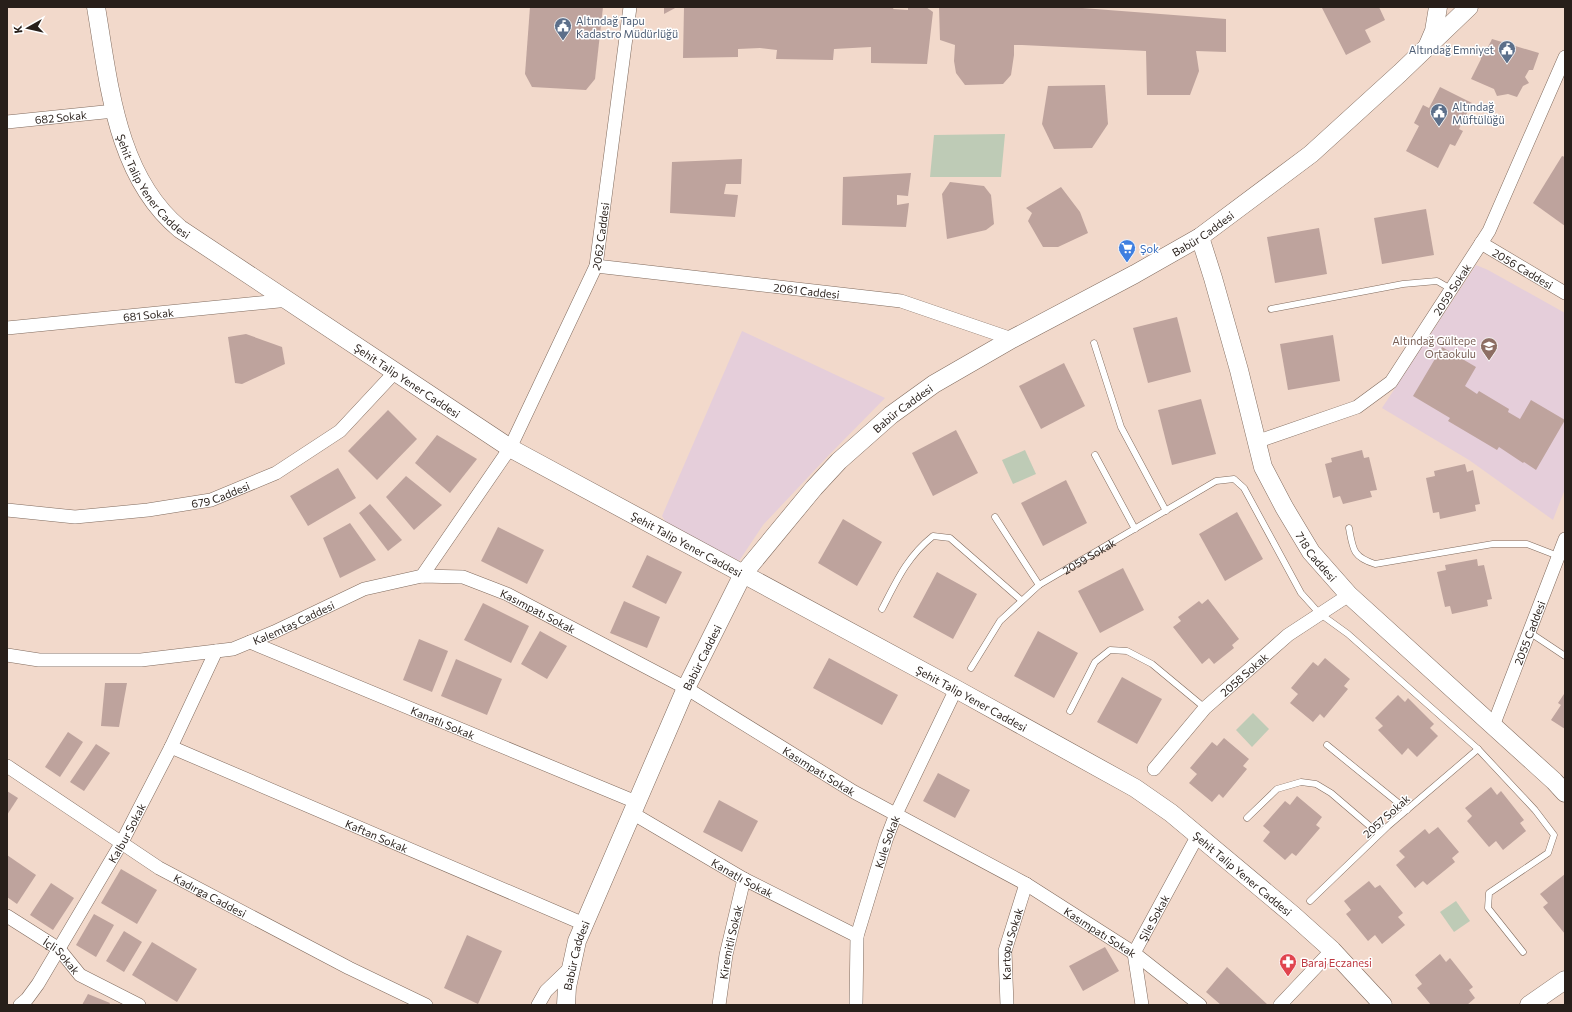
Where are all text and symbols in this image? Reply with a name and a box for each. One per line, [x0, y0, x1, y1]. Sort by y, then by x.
north arrow [8, 8, 48, 48]
place label: Altındağ Tapu Kadastro Müdürlüğü [576, 14, 678, 40]
public building icon: Altındağ Tapu Kadastro Müdürlüğü [553, 16, 573, 41]
text: K [11, 24, 25, 34]
public building icon: Altındağ Emniyet [1497, 39, 1517, 64]
place label: Altındağ Emniyet [1409, 43, 1494, 56]
place label: Altındağ Müftülüğü [1452, 100, 1505, 126]
public building icon: Altındağ Müftülüğü [1429, 102, 1449, 127]
street label: 682 Sokak [34, 107, 87, 126]
street label: Şehit Talip Yener Caddesi [115, 132, 193, 241]
street label: 2062 Caddesi [589, 201, 611, 272]
street label: Babür Caddesi [1169, 208, 1236, 258]
supermarket icon: Şok [1117, 238, 1137, 263]
place label: Şok [1140, 242, 1159, 255]
street label: 2056 Caddesi [1491, 245, 1556, 291]
street label: 2059 Sokak [1430, 261, 1473, 317]
street label: 2061 Caddesi [773, 280, 841, 300]
street label: 681 Sokak [122, 305, 174, 323]
place label: Altındağ Gültepe Ortaokulu [1392, 334, 1476, 360]
school or university icon: Altındağ Gültepe Ortaokulu [1479, 336, 1499, 361]
street label: Şehit Talip Yener Caddesi [352, 340, 463, 420]
street label: Babür Caddesi [870, 381, 935, 435]
street label: 679 Caddesi [190, 478, 251, 510]
street label: Şehit Talip Yener Caddesi [629, 508, 745, 579]
street label: 718 Caddesi [1294, 529, 1340, 584]
street label: 2059 Sokak [1060, 535, 1118, 576]
street label: Kasımpatı Sokak [499, 586, 578, 635]
street label: Kalemtaş Caddesi [251, 598, 336, 647]
street label: 2055 Caddesi [1511, 599, 1547, 667]
street label: Babür Caddesi [680, 622, 723, 692]
street label: 2058 Sokak [1217, 650, 1270, 698]
street label: Şehit Talip Yener Caddesi [914, 662, 1030, 734]
street label: Kanatlı Sokak [409, 703, 477, 741]
street label: Kasımpatı Sokak [781, 743, 858, 798]
street label: 2057 Sokak [1360, 792, 1412, 840]
street label: Kalbur Sokak [105, 801, 148, 865]
street label: Kule Sokak [871, 813, 901, 869]
street label: Kaftan Sokak [344, 816, 410, 854]
street label: Şehit Talip Yener Caddesi [1191, 828, 1295, 918]
street label: Kanatlı Sokak [710, 855, 776, 899]
street label: Kadırga Caddesi [172, 871, 249, 919]
street label: Şile Sokak [1135, 892, 1171, 943]
street label: Kiremitli Sokak [716, 904, 744, 980]
street label: Kasımpatı Sokak [1062, 904, 1139, 959]
street label: Kartopu Sokak [999, 906, 1025, 980]
street label: Babür Caddesi [560, 918, 592, 991]
street label: İçli Sokak [41, 934, 83, 976]
pharmacy icon: Baraj Eczanesi [1278, 952, 1298, 977]
place label: Baraj Eczanesi [1301, 956, 1372, 969]

